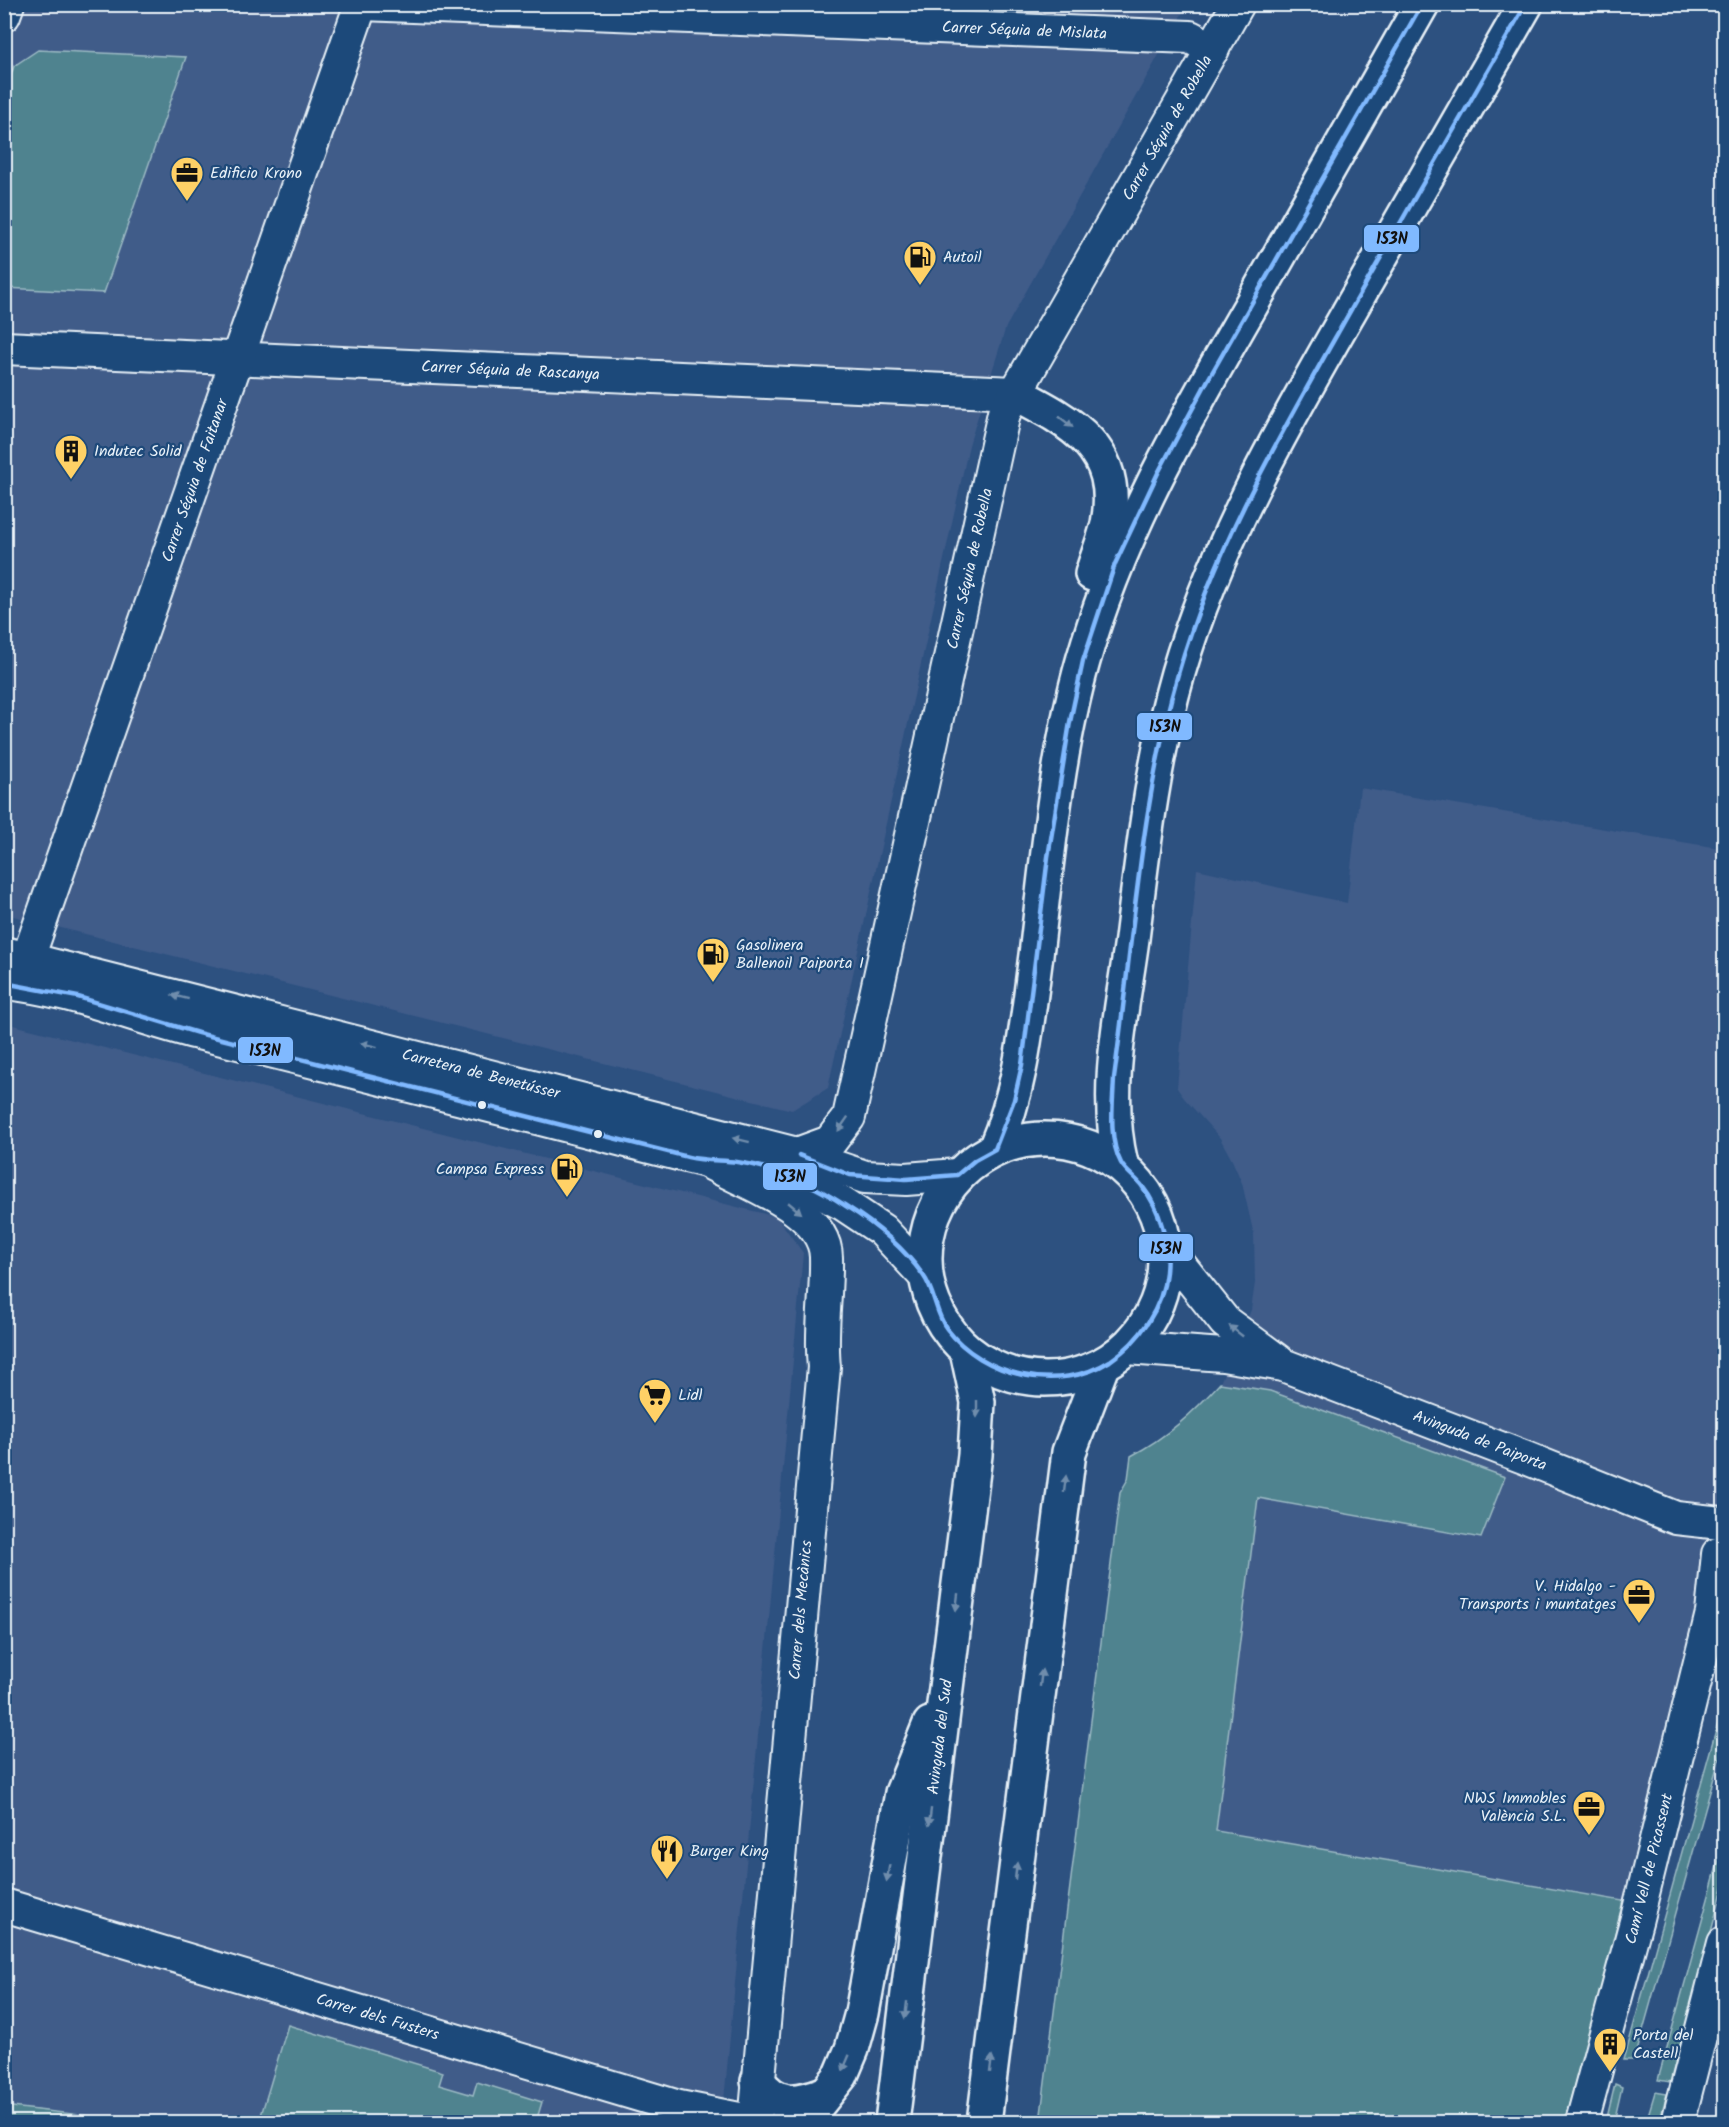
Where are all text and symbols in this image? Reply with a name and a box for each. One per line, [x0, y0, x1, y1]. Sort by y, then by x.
street label: Carrer Séquia de Mislata [941, 15, 1108, 46]
street label: Carrer Séquia de Robella [1116, 50, 1219, 205]
office icon: Edificio Krono [169, 155, 205, 202]
place label: Edificio Krono [210, 161, 302, 186]
line badge: 153N [1363, 224, 1420, 253]
text: 153N [1376, 227, 1408, 252]
fuel station icon: Autoil [902, 239, 938, 286]
place label: Autoil [943, 245, 982, 270]
street label: Carrer Séquia de Rascanya [421, 354, 600, 387]
street label: Carrer Séquia de Faitanar [155, 394, 235, 565]
one-way arrow [1059, 415, 1074, 427]
building icon: Indutec Solid [53, 433, 89, 480]
place label: Indutec Solid [94, 439, 183, 464]
street label: Carrer Séquia de Robella [940, 486, 1000, 652]
line badge: 153N [1136, 712, 1193, 741]
text: 153N [1149, 715, 1181, 740]
place label: Gasolinera Ballenoil Paiporta I [736, 933, 864, 976]
fuel station icon: Gasolinera Ballenoil Paiporta I [695, 936, 731, 983]
one-way arrow [170, 991, 189, 1001]
line badge: 153N [237, 1036, 294, 1064]
text: 153N [249, 1039, 281, 1064]
one-way arrow [359, 1039, 378, 1049]
street label: Carretera de Benetússer [399, 1042, 564, 1106]
unlabelled marker [476, 1099, 488, 1111]
one-way arrow [837, 1115, 849, 1131]
unlabelled marker [592, 1128, 604, 1140]
one-way arrow [731, 1134, 750, 1144]
fuel station icon: Campsa Express [549, 1151, 585, 1198]
place label: Campsa Express [436, 1157, 544, 1182]
line badge: 153N [762, 1162, 818, 1191]
text: 153N [774, 1165, 806, 1190]
one-way arrow [787, 1201, 803, 1214]
line badge: 153N [1138, 1233, 1194, 1262]
text: 153N [1150, 1237, 1182, 1262]
one-way arrow [1229, 1325, 1244, 1337]
supermarket icon: Lidl [637, 1377, 673, 1424]
place label: Lidl [678, 1383, 703, 1408]
one-way arrow [972, 1399, 982, 1418]
street label: Avinguda de Paiporta [1409, 1403, 1551, 1478]
one-way arrow [1061, 1475, 1070, 1494]
street label: Carrer dels Mecànics [782, 1539, 820, 1681]
place label: V. Hidalgo - Transports i muntatges [1459, 1574, 1616, 1617]
office icon: V. Hidalgo - Transports i muntatges [1621, 1577, 1657, 1624]
one-way arrow [952, 1593, 962, 1612]
one-way arrow [1036, 1668, 1045, 1687]
street label: Avinguda del Sud [920, 1677, 960, 1796]
place label: NWS Immobles València S.L. [1464, 1786, 1566, 1829]
office icon: NWS Immobles València S.L. [1571, 1789, 1607, 1836]
street label: Camí Vell de Picassent [1618, 1790, 1680, 1947]
one-way arrow [926, 1807, 935, 1826]
restaurant icon: Burger King [649, 1833, 685, 1880]
place label: Burger King [690, 1839, 769, 1864]
one-way arrow [1011, 1861, 1021, 1880]
one-way arrow [883, 1864, 892, 1883]
street label: Carrer dels Fusters [313, 1987, 442, 2047]
one-way arrow [901, 2001, 911, 2020]
place label: Porta del Castell [1633, 2023, 1694, 2066]
building icon: Porta del Castell [1592, 2026, 1628, 2073]
one-way arrow [841, 2055, 851, 2073]
one-way arrow [987, 2055, 996, 2074]

